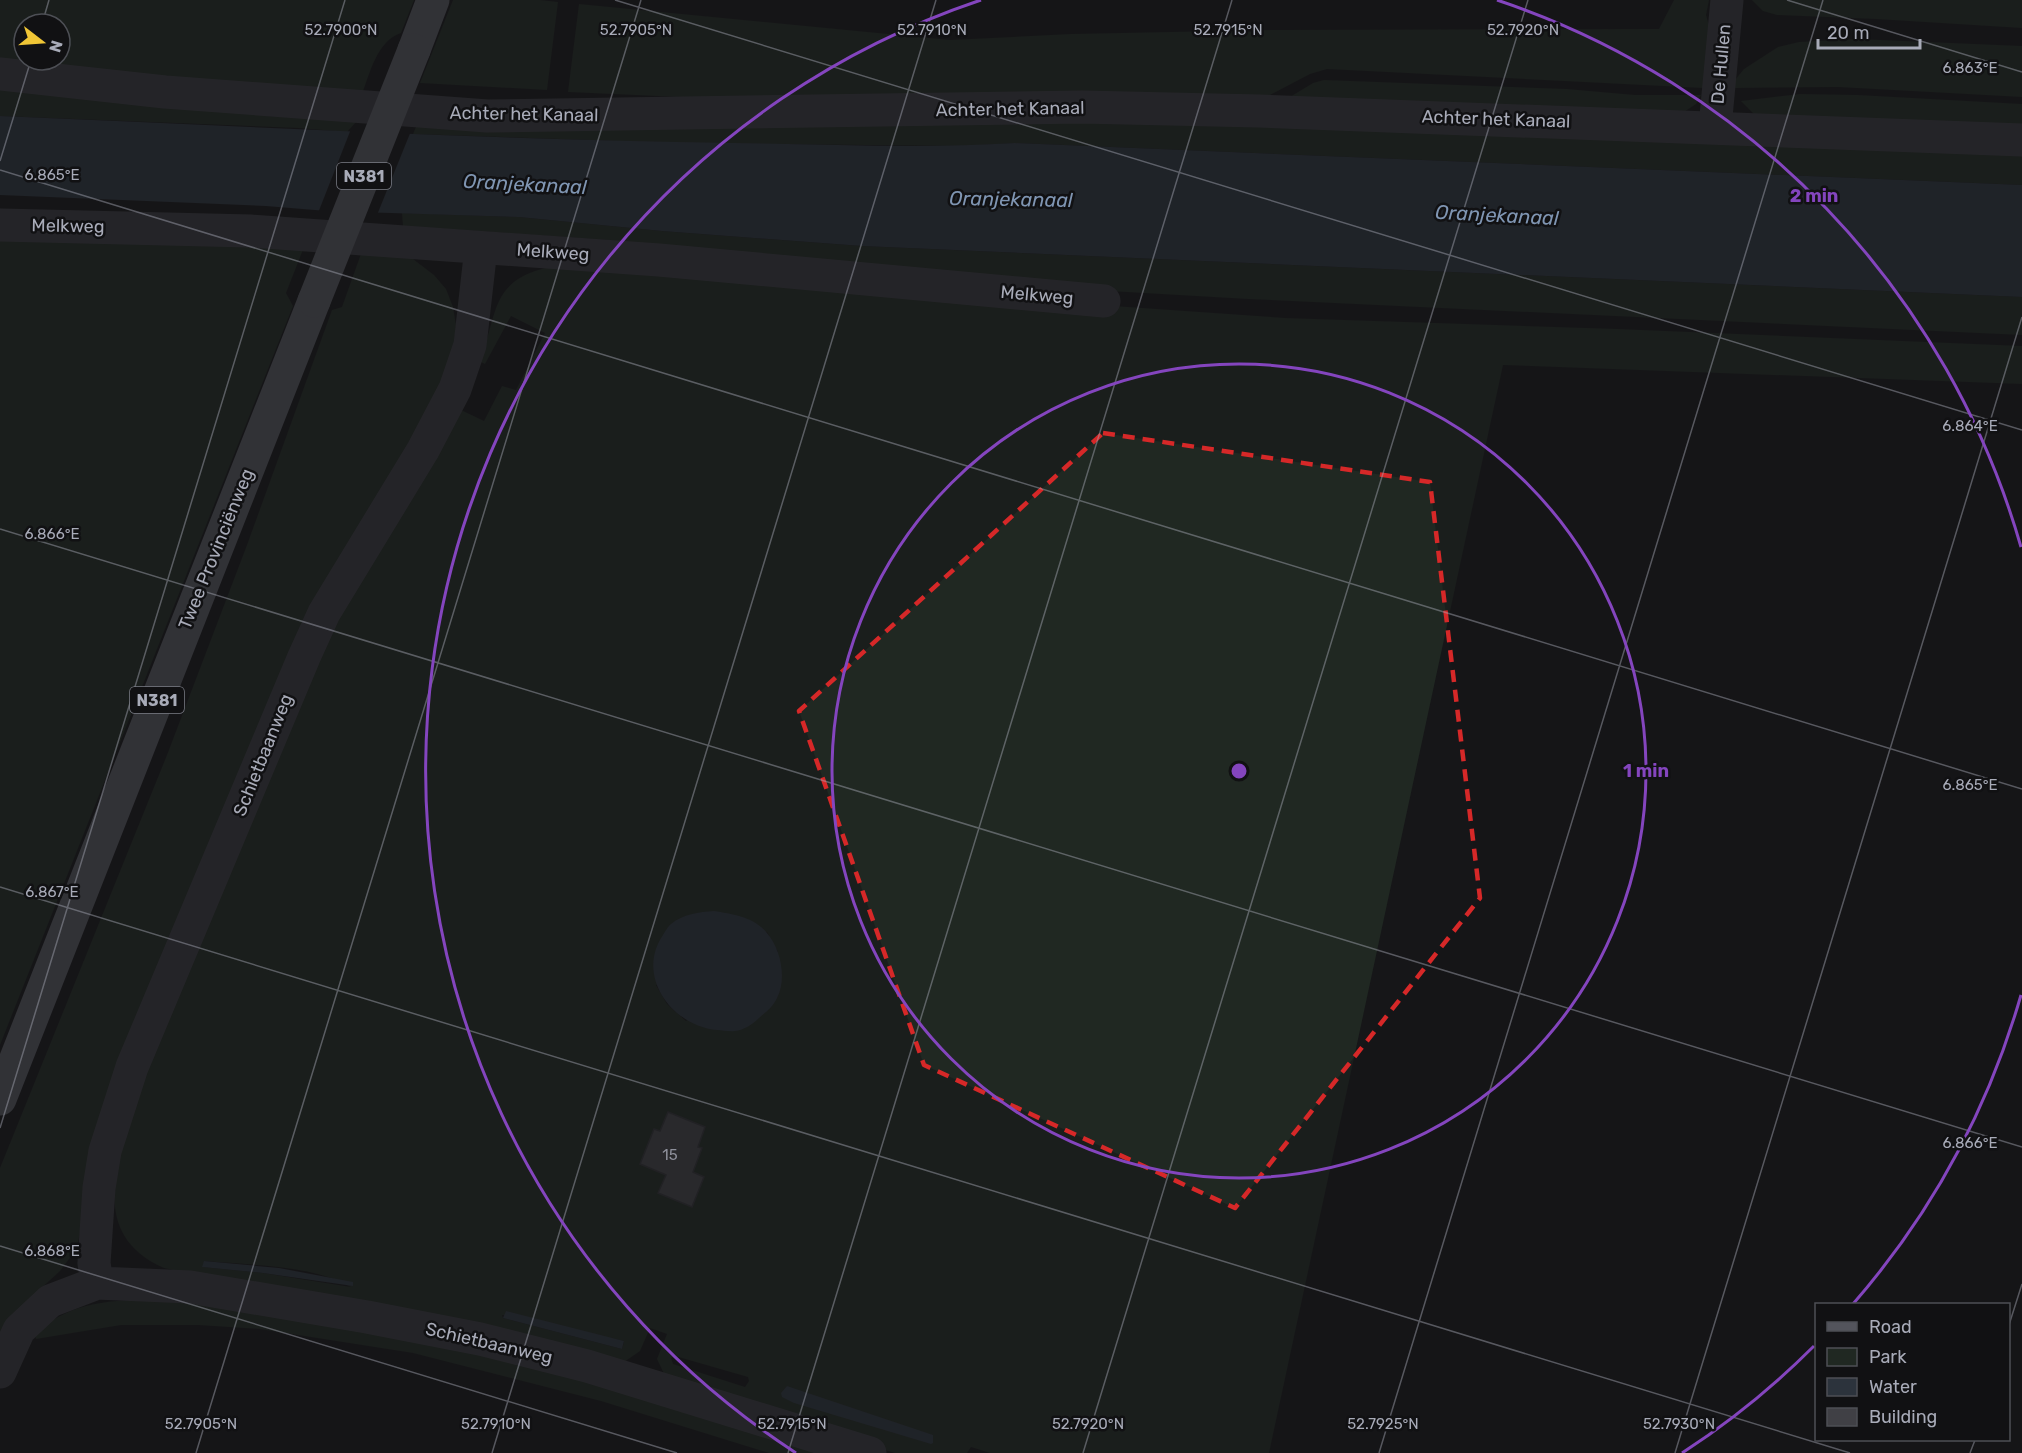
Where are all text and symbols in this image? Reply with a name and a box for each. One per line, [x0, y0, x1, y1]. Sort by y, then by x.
north arrow [12, 12, 72, 72]
scale bar [1818, 12, 1920, 50]
text: 52.7900°N [305, 21, 377, 39]
text: 52.7905°N [600, 21, 672, 39]
text: 52.7910°N [897, 21, 967, 39]
text: 52.7915°N [1193, 21, 1263, 39]
text: 52.7920°N [1487, 21, 1559, 39]
text: 20 m [1827, 22, 1869, 44]
street label: De Hullen [1707, 23, 1735, 105]
text: N [45, 38, 67, 55]
text: 6.863°E [1942, 59, 1998, 77]
street label: Achter het Kanaal [935, 97, 1085, 121]
street label: Achter het Kanaal [449, 102, 599, 126]
street label: Achter het Kanaal [1421, 105, 1571, 133]
road number: N381 [337, 163, 391, 189]
text: 6.865°E [24, 166, 80, 184]
water label: Oranjekanaal [463, 169, 589, 199]
text: 2 min [1790, 185, 1838, 207]
water label: Oranjekanaal [949, 186, 1074, 212]
water label: Oranjekanaal [1435, 200, 1561, 230]
street label: Melkweg [31, 214, 105, 238]
street label: Melkweg [516, 238, 590, 266]
street label: Melkweg [1000, 281, 1074, 309]
text: 6.864°E [1942, 417, 1998, 435]
street label: Twee Provinciënweg [174, 465, 258, 633]
text: 6.866°E [24, 525, 80, 543]
road number: N381 [130, 687, 184, 713]
street label: Schietbaanweg [228, 691, 298, 819]
text: 1 min [1623, 760, 1669, 782]
centre of rings [1229, 761, 1249, 781]
text: 6.865°E [1942, 776, 1998, 794]
text: 6.867°E [25, 883, 79, 901]
text: 6.866°E [1942, 1134, 1998, 1152]
house number: 15 [662, 1146, 678, 1164]
text: 6.868°E [24, 1242, 80, 1260]
legend [1815, 1303, 2010, 1441]
text: Road [1869, 1316, 1912, 1338]
street label: Schietbaanweg [423, 1318, 555, 1368]
text: Park [1869, 1346, 1907, 1368]
text: Water [1869, 1376, 1917, 1398]
text: Building [1869, 1406, 1937, 1428]
text: 52.7905°N [165, 1415, 237, 1433]
text: 52.7910°N [461, 1415, 531, 1433]
text: 52.7915°N [757, 1415, 827, 1433]
text: 52.7920°N [1052, 1415, 1124, 1433]
text: 52.7925°N [1347, 1415, 1419, 1433]
text: 52.7930°N [1643, 1415, 1715, 1433]

